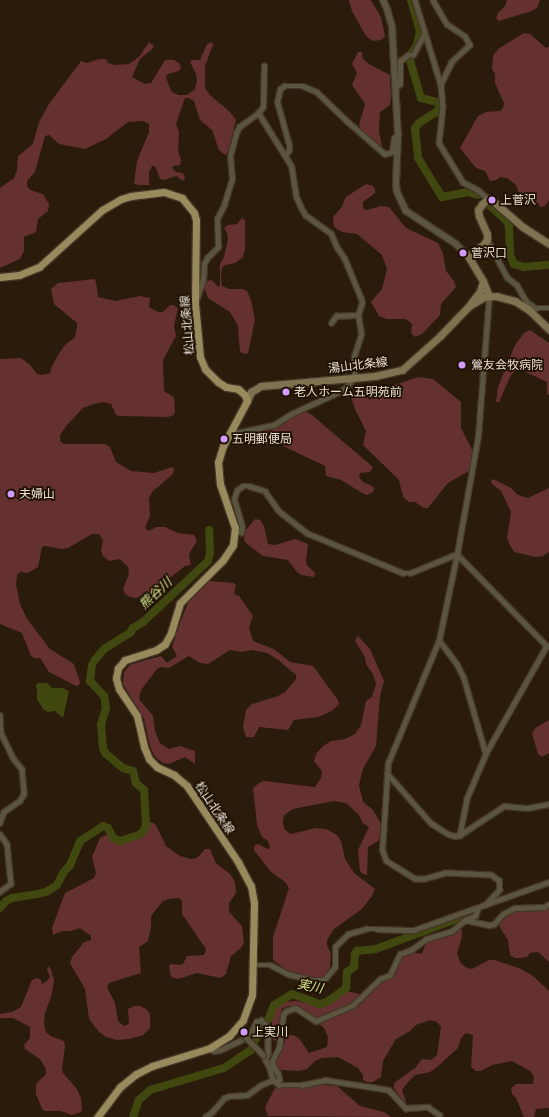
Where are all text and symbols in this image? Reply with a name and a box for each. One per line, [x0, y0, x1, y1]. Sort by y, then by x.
place label: 上菅沢 [500, 193, 536, 207]
marker: 上菅沢 [487, 195, 497, 205]
place label: 菅沢口 [471, 246, 507, 260]
marker: 菅沢口 [458, 248, 468, 258]
street label: 松山北条線 [177, 294, 197, 356]
street label: 湯山北条線 [327, 354, 389, 376]
place label: 鶯友会牧病院 [471, 358, 543, 372]
marker: 鶯友会牧病院 [456, 359, 468, 371]
place label: 老人ホーム五明苑前 [294, 385, 402, 399]
marker: 老人ホーム五明苑前 [281, 387, 291, 397]
place label: 五明郵便局 [232, 432, 292, 446]
marker: 五明郵便局 [219, 434, 229, 444]
place label: 夫婦山 [19, 487, 55, 501]
marker: 夫婦山 [6, 489, 16, 499]
water label: 熊谷川 [136, 575, 176, 613]
street label: 松山北条線 [192, 779, 238, 837]
water label: 実川 [296, 977, 324, 997]
place label: 上実川 [252, 1025, 288, 1039]
marker: 上実川 [239, 1027, 249, 1037]

